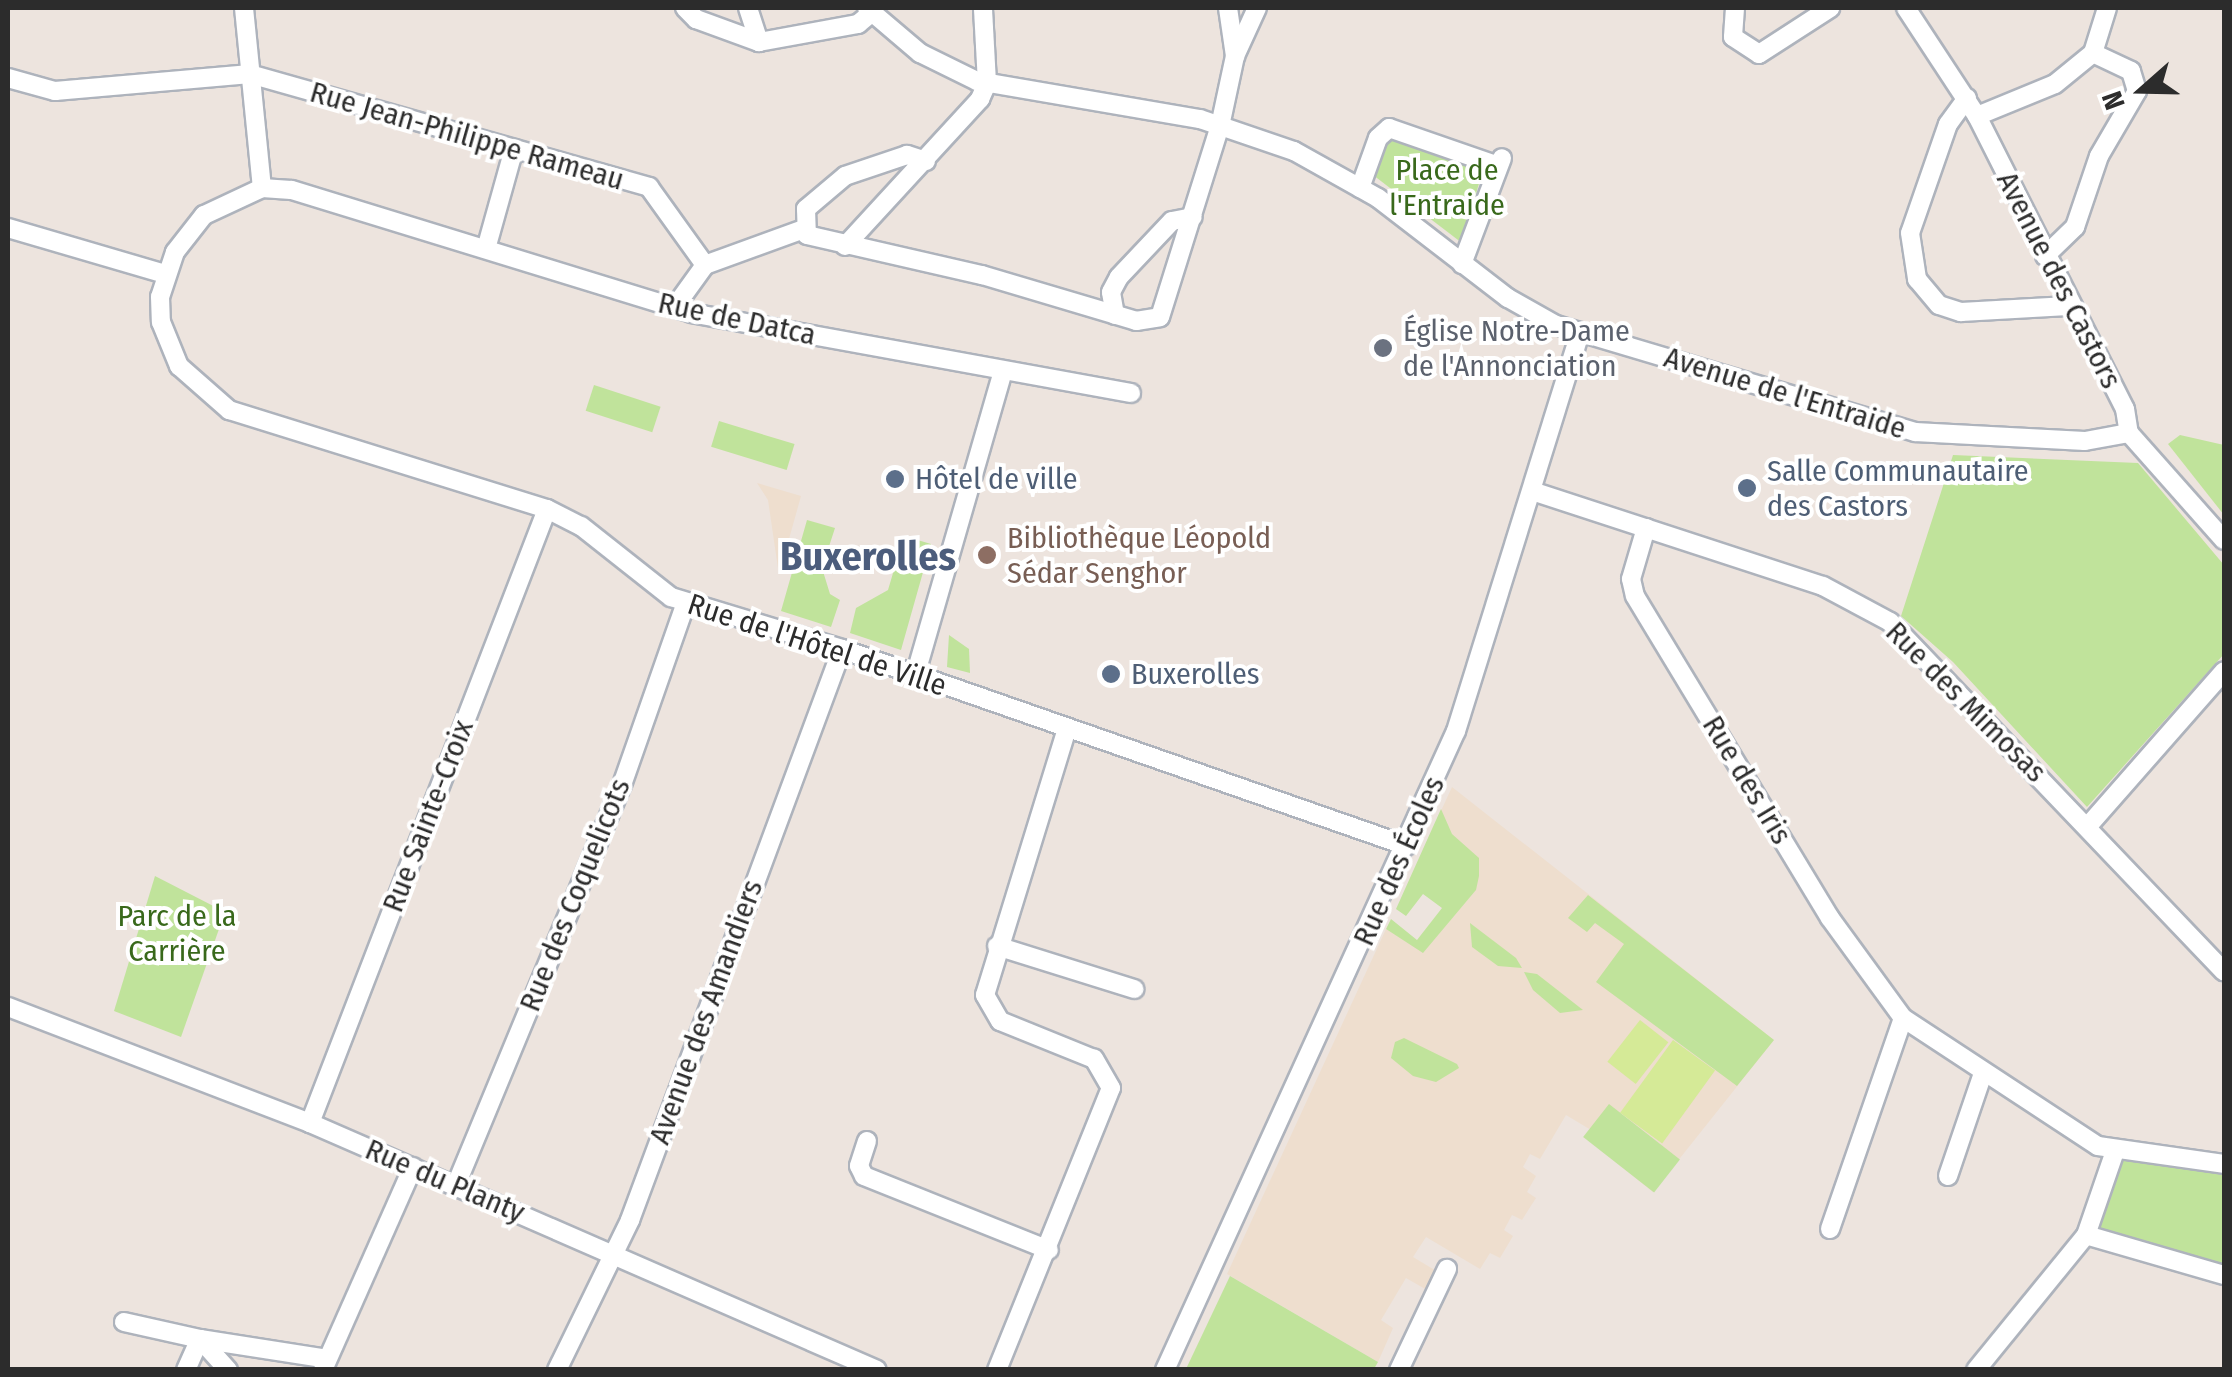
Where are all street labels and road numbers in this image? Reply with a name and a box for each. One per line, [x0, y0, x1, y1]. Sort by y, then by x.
street label: Rue Jean-Philippe Rameau [306, 74, 628, 198]
street label: Avenue des Castors [1989, 166, 2129, 394]
street label: Rue de Datca [655, 285, 819, 353]
street label: Avenue de l'Entraide [1660, 339, 1910, 447]
street label: Rue de l'Hôtel de Ville [683, 586, 951, 704]
street label: Rue des Mimosas [1878, 614, 2054, 790]
street label: Rue des Iris [1695, 709, 1799, 851]
street label: Rue Sainte-Croix [375, 715, 481, 917]
street label: Rue des Écoles [1346, 771, 1452, 951]
street label: Rue des Coquelicots [512, 773, 638, 1017]
street label: Avenue des Amandiers [641, 875, 771, 1149]
street label: Rue du Planty [360, 1131, 530, 1231]

